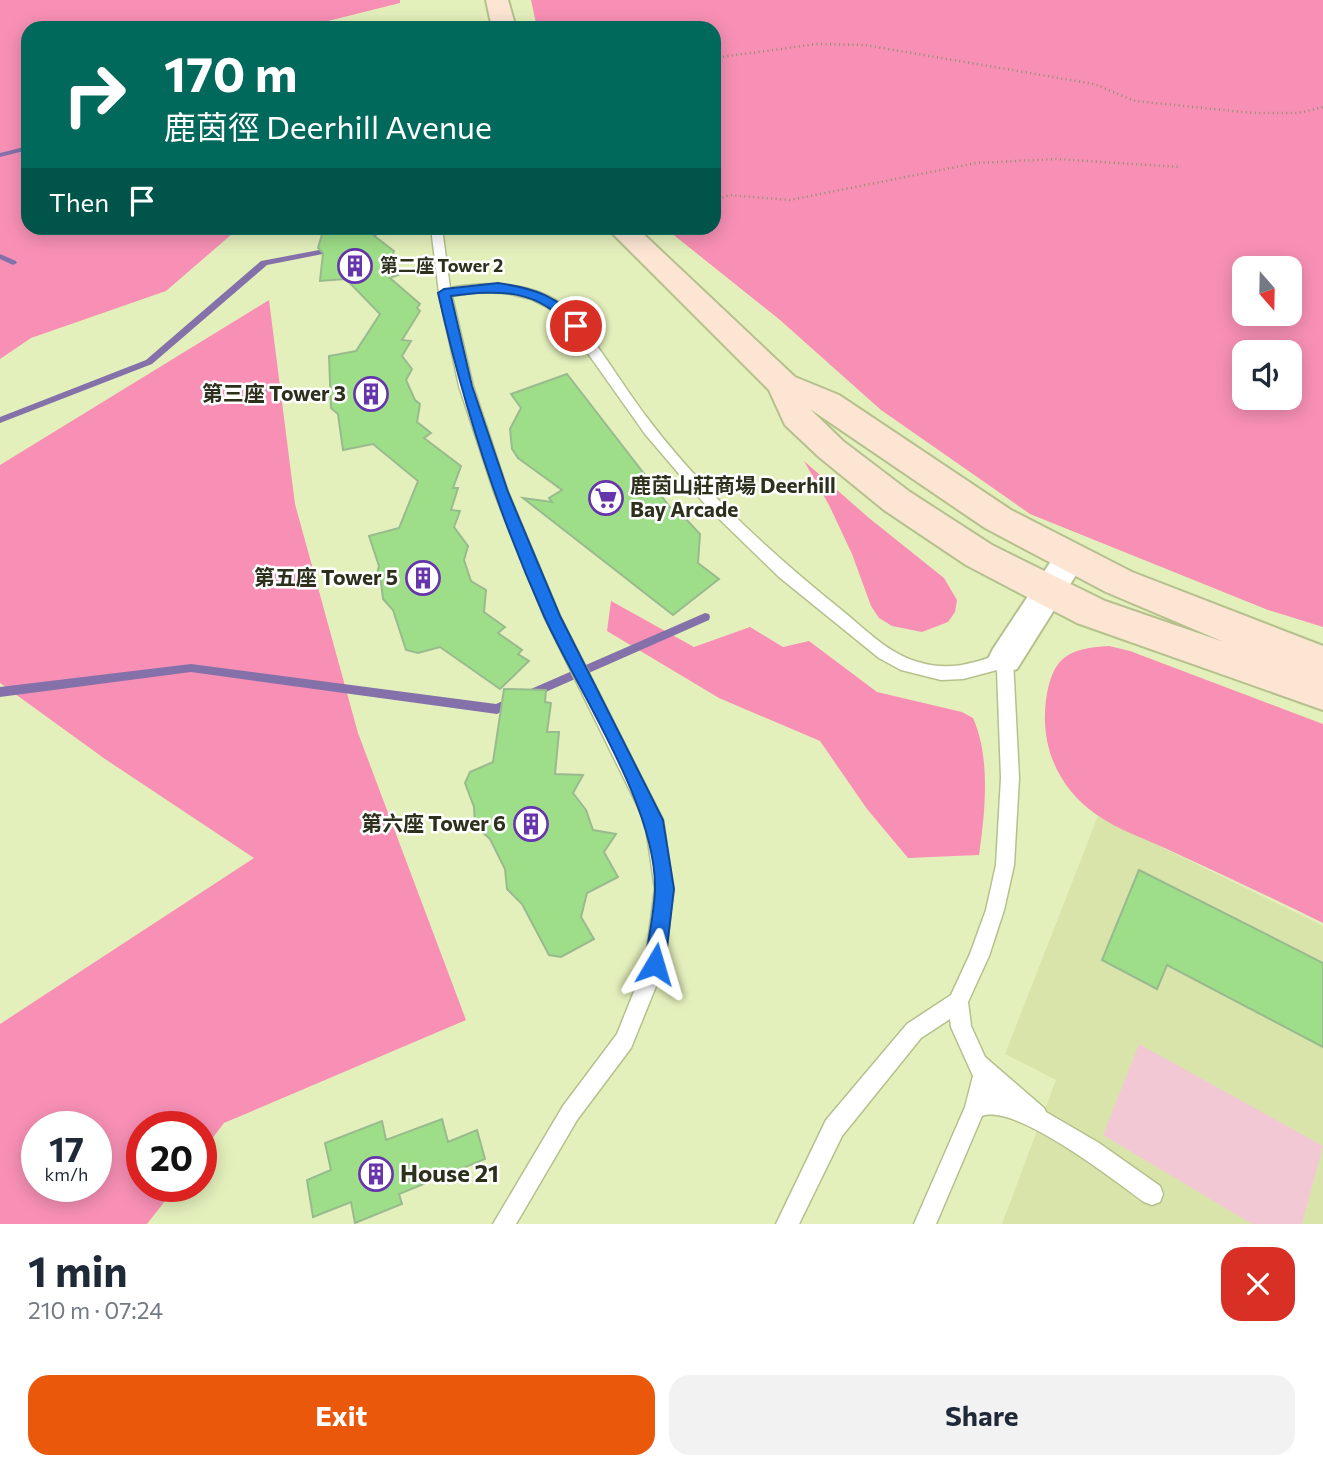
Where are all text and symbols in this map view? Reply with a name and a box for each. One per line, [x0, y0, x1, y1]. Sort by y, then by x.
text: 170 m [164, 42, 297, 102]
icon: right [49, 49, 140, 140]
text: 鹿茵徑 Deerhill Avenue [164, 106, 492, 146]
icon: arrive [123, 182, 161, 220]
text: Then [49, 186, 109, 217]
building icon: 第二座 Tower 2 [336, 247, 374, 285]
place label: 第二座 Tower 2 [380, 254, 503, 276]
north arrow [1232, 256, 1302, 326]
map controls [1232, 256, 1302, 410]
pin [546, 296, 606, 356]
icon: arrive [557, 307, 595, 345]
button: sound [1232, 340, 1302, 410]
building icon: 第三座 Tower 3 [352, 375, 390, 413]
place label: 第三座 Tower 3 [202, 380, 346, 405]
place label: 鹿茵山莊商場 Deerhill Bay Arcade [630, 472, 836, 521]
supermarket icon: 鹿茵山莊商場 Deerhill Bay Arcade [587, 479, 625, 517]
building icon: 第五座 Tower 5 [404, 559, 442, 597]
place label: 第五座 Tower 5 [254, 564, 398, 589]
building icon: 第六座 Tower 6 [512, 805, 550, 843]
place label: 第六座 Tower 6 [361, 810, 506, 835]
position arrow [618, 927, 692, 1001]
speed limit sign: 20 [126, 1111, 217, 1202]
text: 17 [49, 1126, 84, 1169]
building icon: House 21 [357, 1155, 395, 1193]
place label: House 21 [400, 1158, 499, 1187]
text: km/h [45, 1163, 88, 1185]
text: 1 min [28, 1244, 128, 1296]
button: close [1221, 1247, 1295, 1321]
text: 210 m · 07:24 [28, 1296, 163, 1324]
button: Exit [28, 1375, 655, 1455]
button: Share [669, 1375, 1295, 1455]

